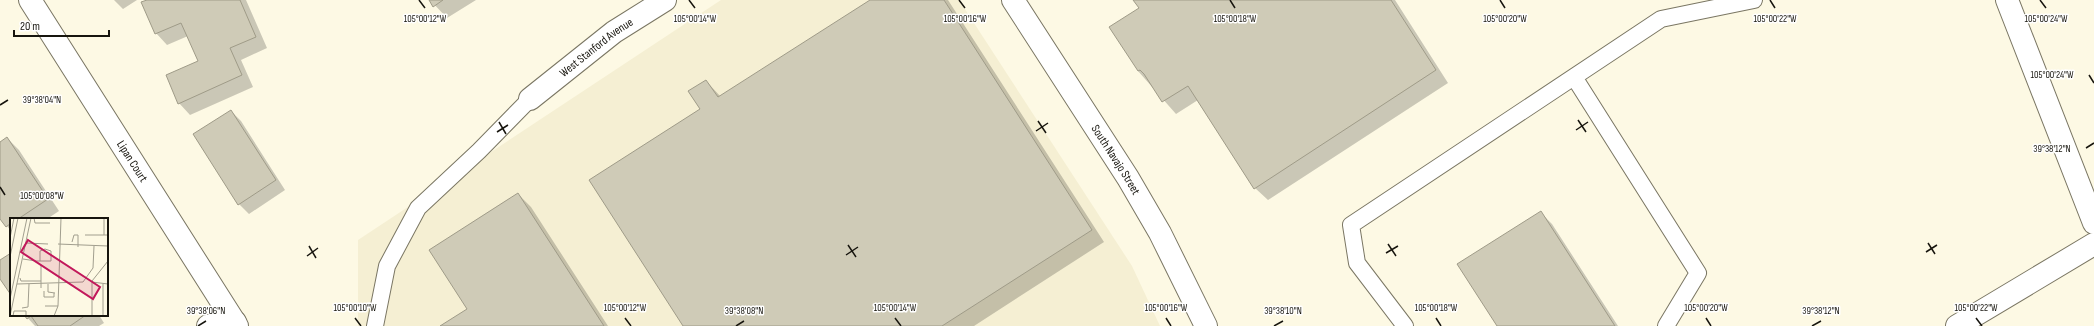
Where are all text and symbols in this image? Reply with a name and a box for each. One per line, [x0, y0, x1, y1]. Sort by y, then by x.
scale bar [14, 12, 109, 38]
text: 105°00'12"W [404, 13, 447, 25]
text: 105°00'14"W [674, 13, 717, 25]
text: 105°00'16"W [944, 13, 987, 25]
text: 105°00'18"W [1214, 13, 1257, 25]
text: 105°00'20"W [1483, 13, 1527, 25]
text: 105°00'22"W [1753, 13, 1797, 25]
text: 105°00'24"W [2024, 13, 2068, 25]
street label: West Stanford Avenue [556, 14, 636, 80]
text: 20 m [20, 19, 40, 34]
text: 105°00'24"W [2030, 69, 2074, 81]
text: 39°38'04"N [23, 94, 61, 106]
street label: South Navajo Street [1088, 122, 1144, 198]
street label: Lipan Court [114, 138, 151, 185]
text: 39°38'12"N [2033, 143, 2071, 155]
text: 105°00'08"W [20, 190, 64, 202]
inset map [10, 218, 108, 316]
text: 105°00'10"W [334, 302, 377, 314]
text: 105°00'12"W [604, 302, 647, 314]
text: 105°00'14"W [874, 302, 917, 314]
text: 105°00'16"W [1145, 302, 1188, 314]
text: 105°00'18"W [1415, 302, 1458, 314]
text: 105°00'20"W [1684, 302, 1728, 314]
text: 105°00'22"W [1954, 302, 1998, 314]
text: 39°38'06"N [187, 305, 225, 317]
text: 39°38'08"N [725, 305, 763, 317]
text: 39°38'10"N [1264, 305, 1302, 317]
text: 39°38'12"N [1802, 305, 1840, 317]

